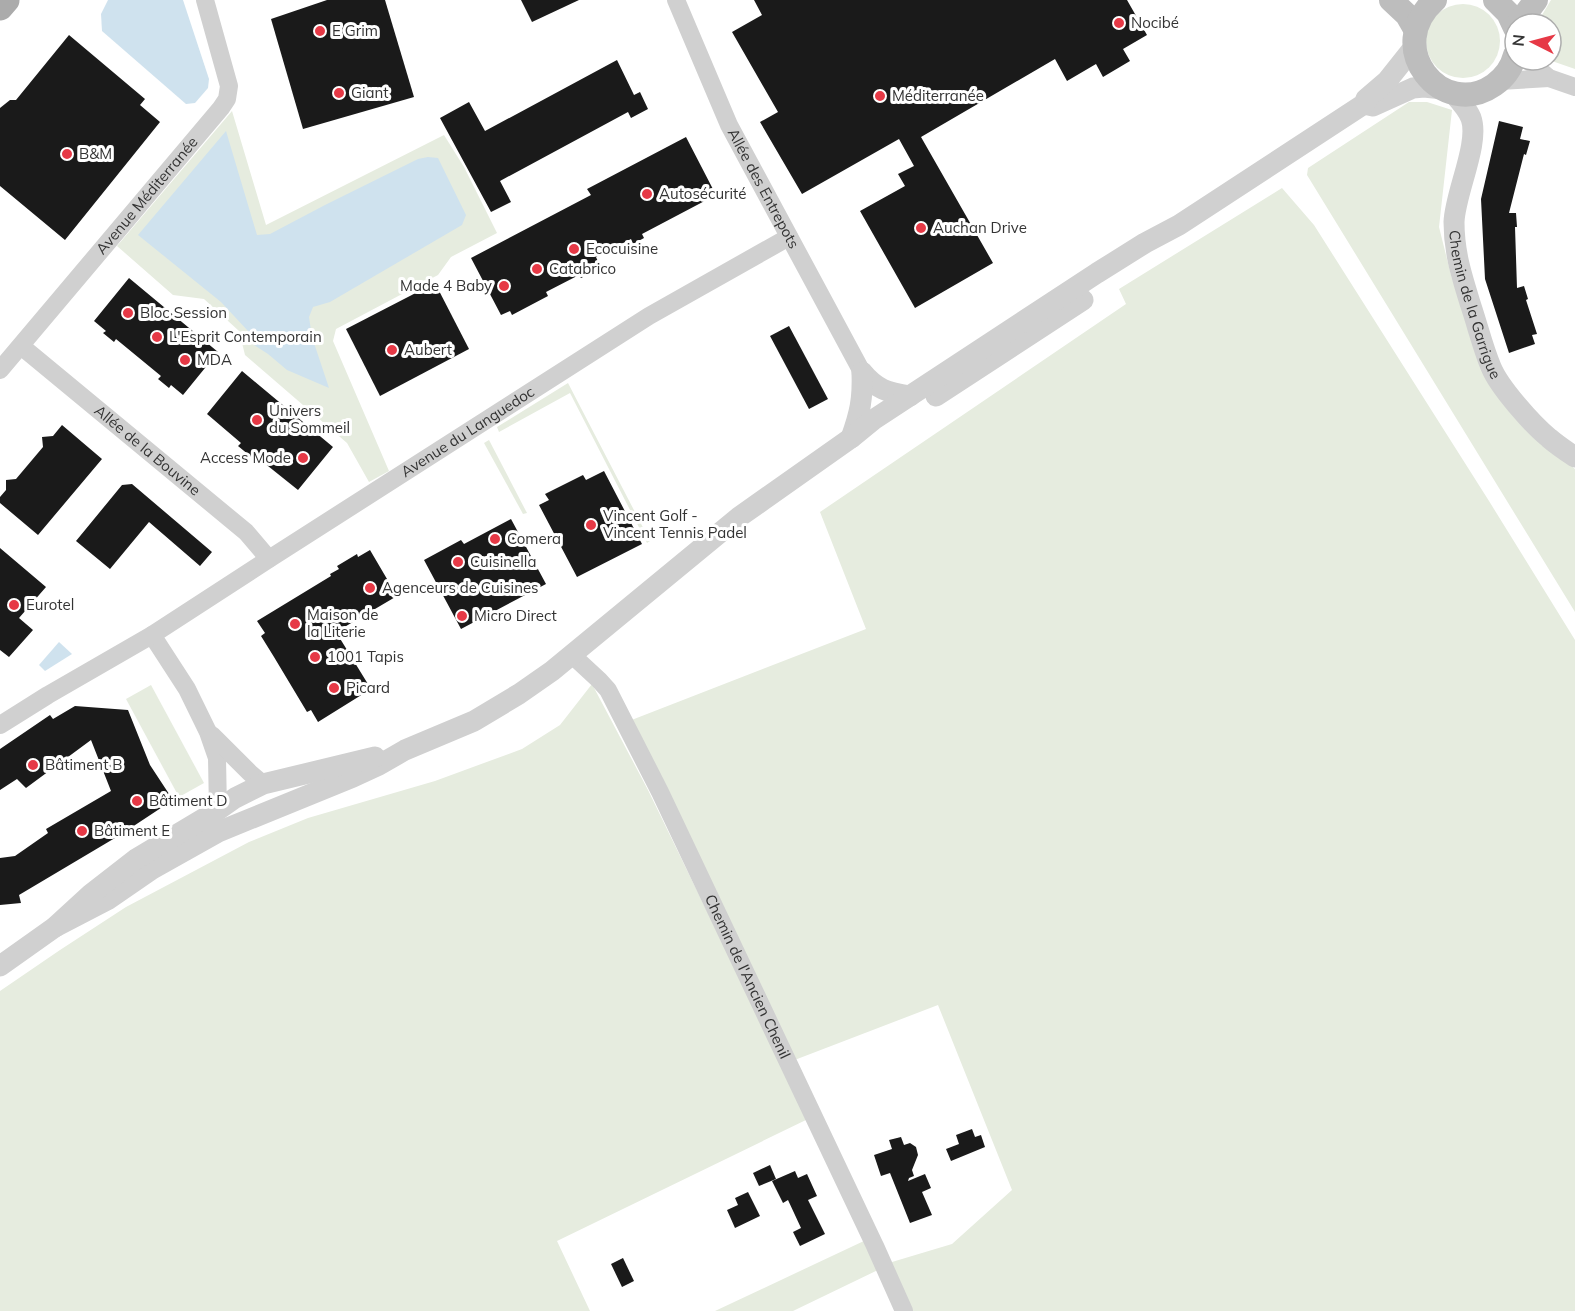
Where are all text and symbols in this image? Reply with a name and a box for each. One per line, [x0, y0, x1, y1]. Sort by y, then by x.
north arrow [1503, 12, 1563, 72]
place label: Nocibé [1131, 13, 1179, 32]
marker: Nocibé [1112, 16, 1126, 30]
place label: E Grim [332, 21, 378, 40]
marker: E Grim [313, 24, 327, 38]
text: N [1508, 33, 1529, 47]
place label: Giant [351, 83, 389, 102]
marker: Giant [332, 86, 346, 100]
place label: Méditerranée [892, 86, 984, 105]
marker: Méditerranée [873, 89, 887, 103]
street label: Allée des Entrepots [724, 125, 804, 252]
street label: Avenue Méditerranée [92, 133, 202, 258]
place label: B&M [79, 144, 112, 163]
marker: B&M [60, 147, 74, 161]
place label: Autosécurité [659, 184, 746, 203]
marker: Autosécurité [640, 187, 654, 201]
place label: Auchan Drive [933, 218, 1027, 237]
marker: Auchan Drive [914, 221, 928, 235]
street label: Chemin de la Garrigue [1445, 229, 1505, 382]
place label: Ecocuisine [586, 239, 658, 258]
marker: Ecocuisine [567, 242, 581, 256]
place label: Catabrico [549, 259, 616, 278]
marker: Catabrico [530, 262, 544, 276]
place label: Made 4 Baby [400, 276, 492, 295]
marker: Made 4 Baby [497, 279, 511, 293]
place label: Bloc Session [140, 303, 227, 322]
marker: Bloc Session [121, 306, 135, 320]
place label: L'Esprit Contemporain [169, 327, 322, 346]
marker: L'Esprit Contemporain [150, 330, 164, 344]
place label: Aubert [404, 340, 452, 359]
marker: Aubert [385, 343, 399, 357]
place label: MDA [197, 350, 232, 369]
marker: MDA [178, 353, 192, 367]
street label: Avenue du Languedoc [397, 382, 538, 481]
street label: Allée de la Bouvine [91, 401, 205, 499]
place label: Univers du Sommeil [269, 401, 350, 437]
marker: Univers du Sommeil [250, 413, 264, 427]
place label: Access Mode [200, 448, 291, 467]
marker: Access Mode [296, 451, 310, 465]
place label: Vincent Golf - Vincent Tennis Padel [603, 506, 747, 542]
marker: Vincent Golf - Vincent Tennis Padel [584, 518, 598, 532]
place label: Comera [507, 529, 561, 548]
marker: Comera [488, 532, 502, 546]
place label: Cuisinella [470, 552, 536, 571]
marker: Cuisinella [451, 555, 465, 569]
place label: Agenceurs de Cuisines [382, 578, 539, 597]
marker: Agenceurs de Cuisines [363, 581, 377, 595]
place label: Eurotel [26, 595, 74, 614]
marker: Eurotel [7, 598, 21, 612]
place label: Maison de la Literie [307, 605, 378, 641]
place label: Micro Direct [474, 606, 557, 625]
marker: Micro Direct [455, 609, 469, 623]
marker: Maison de la Literie [288, 617, 302, 631]
place label: 1001 Tapis [327, 647, 404, 666]
marker: 1001 Tapis [308, 650, 322, 664]
place label: Picard [346, 678, 390, 697]
marker: Picard [327, 681, 341, 695]
place label: Bâtiment B [45, 755, 123, 774]
marker: Bâtiment B [26, 758, 40, 772]
place label: Bâtiment D [149, 791, 228, 810]
marker: Bâtiment D [130, 794, 144, 808]
place label: Bâtiment E [94, 821, 170, 840]
marker: Bâtiment E [75, 824, 89, 838]
street label: Chemin de l'Ancien Chenil [701, 891, 795, 1062]

